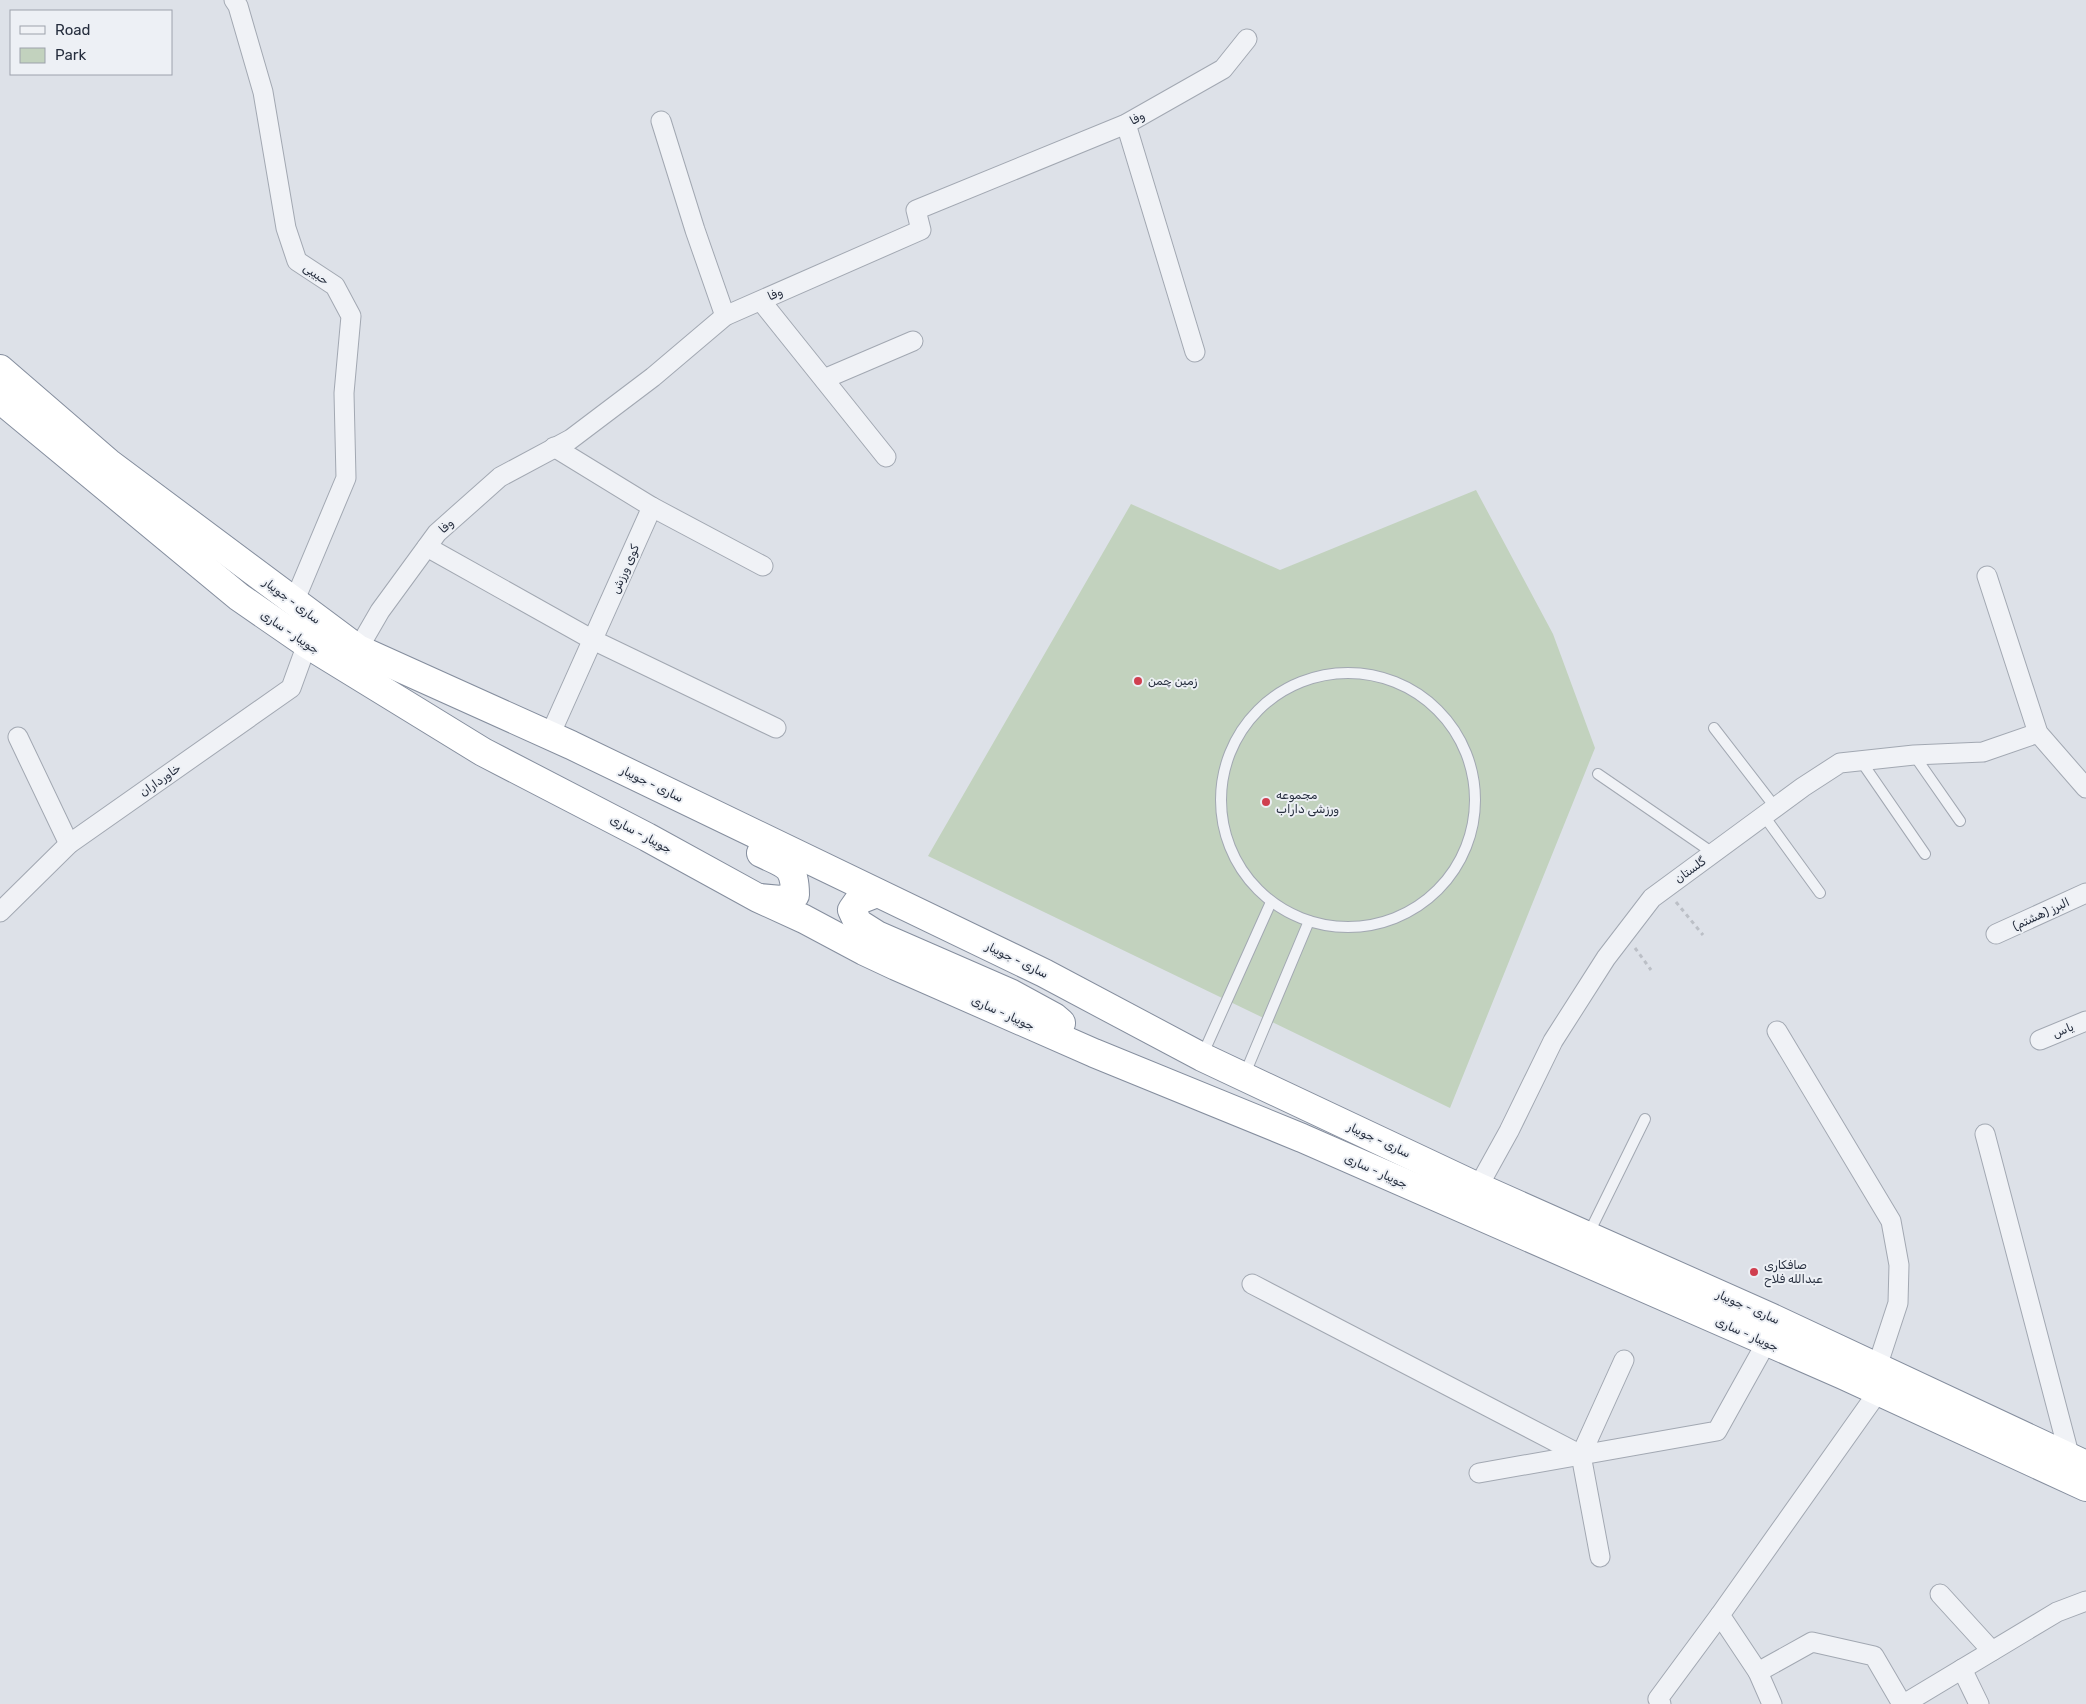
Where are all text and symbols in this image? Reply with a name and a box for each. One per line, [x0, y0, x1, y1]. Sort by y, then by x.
legend [10, 10, 172, 75]
text: Road [55, 21, 91, 39]
text: Park [55, 46, 86, 64]
street label: وفا [1127, 108, 1148, 129]
street label: حبیبی [300, 260, 332, 288]
street label: وفا [765, 284, 785, 304]
street label: وفا [436, 516, 457, 537]
street label: کوی ورزش [608, 542, 643, 596]
street label: ساری - جویبار [259, 574, 323, 628]
street label: جویبار - ساری [257, 607, 322, 658]
place label: زمین چمن [1148, 674, 1198, 689]
marker: زمین چمن [1132, 675, 1144, 687]
street label: خاورداران [137, 761, 184, 800]
street label: ساری - جویبار [617, 762, 686, 806]
place label: مجموعه ورزشی داراب [1276, 788, 1339, 817]
marker: مجموعه ورزشی داراب [1260, 796, 1272, 808]
street label: جویبار - ساری [607, 812, 674, 857]
street label: گلستان [1672, 854, 1709, 886]
street label: البرز (هشتم) [2010, 895, 2072, 934]
street label: ساری - جویبار [982, 938, 1051, 982]
street label: جویبار - ساری [969, 993, 1037, 1034]
street label: یاس [2050, 1020, 2076, 1040]
street label: ساری - جویبار [1344, 1119, 1413, 1162]
street label: جویبار - ساری [1342, 1151, 1410, 1192]
place label: صافکاری عبدالله فلاح [1764, 1258, 1823, 1288]
marker: صافکاری عبدالله فلاح [1748, 1266, 1760, 1278]
street label: ساری - جویبار [1713, 1286, 1782, 1328]
street label: جویبار - ساری [1713, 1314, 1781, 1355]

